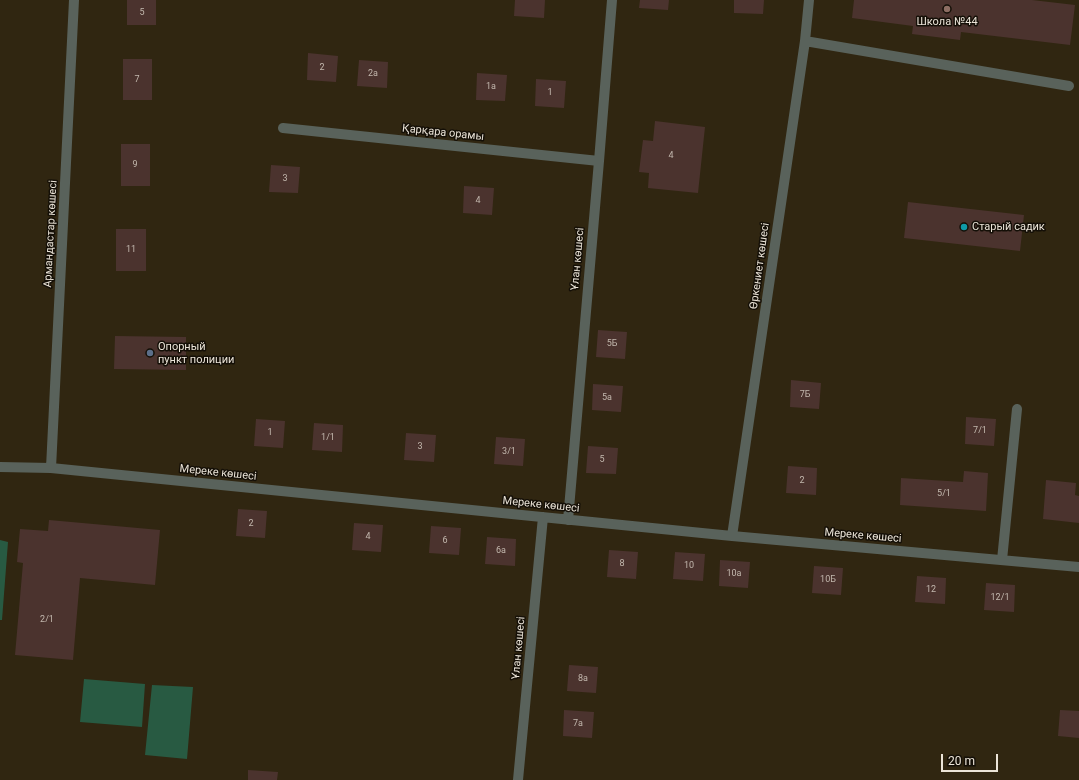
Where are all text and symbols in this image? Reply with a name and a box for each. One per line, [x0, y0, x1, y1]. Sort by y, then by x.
marker: Школа №44 [942, 4, 952, 14]
house number: 5 [139, 8, 145, 18]
place label: Школа №44 [916, 15, 978, 29]
house number: 2 [319, 63, 325, 73]
house number: 2а [368, 69, 378, 79]
house number: 7 [134, 75, 140, 85]
house number: 1а [486, 82, 496, 92]
house number: 1 [547, 88, 553, 98]
street label: Қарқара орамы [401, 122, 485, 144]
house number: 4 [668, 151, 674, 161]
house number: 9 [132, 160, 138, 170]
house number: 3 [282, 174, 288, 184]
street label: Армандастар көшесі [42, 180, 60, 288]
house number: 4 [475, 196, 481, 206]
place label: Старый садик [972, 220, 1045, 234]
street label: Өркениет көшесі [747, 222, 773, 310]
marker: Старый садик [959, 222, 969, 232]
street label: Ұлан көшесі [569, 227, 587, 291]
house number: 11 [126, 245, 136, 255]
house number: 5Б [607, 339, 617, 349]
place label: Опорный пункт полиции [158, 340, 234, 366]
marker: Опорный пункт полиции [145, 348, 155, 358]
house number: 7Б [800, 390, 810, 400]
house number: 5а [602, 393, 612, 403]
house number: 7/1 [973, 426, 987, 436]
house number: 1 [267, 428, 273, 438]
house number: 1/1 [321, 433, 335, 443]
house number: 3 [417, 442, 423, 452]
house number: 3/1 [502, 447, 516, 457]
house number: 5 [599, 455, 605, 465]
street label: Мереке көшесі [179, 462, 257, 484]
house number: 2 [799, 476, 805, 486]
house number: 5/1 [937, 489, 951, 499]
street label: Мереке көшесі [502, 494, 580, 516]
house number: 2 [248, 519, 254, 529]
street label: Мереке көшесі [824, 526, 902, 546]
house number: 4 [365, 532, 371, 542]
house number: 6 [442, 536, 448, 546]
house number: 6а [496, 546, 506, 556]
house number: 8 [619, 559, 625, 569]
house number: 10 [684, 561, 694, 571]
house number: 10а [726, 569, 742, 579]
house number: 10Б [820, 575, 836, 585]
house number: 12 [926, 585, 936, 595]
house number: 12/1 [991, 593, 1009, 603]
house number: 2/1 [40, 615, 54, 625]
street label: Ұлан көшесі [510, 616, 528, 680]
house number: 8а [578, 674, 588, 684]
house number: 7а [573, 719, 583, 729]
scale bar [943, 746, 1000, 772]
text: 20 m [948, 754, 975, 768]

